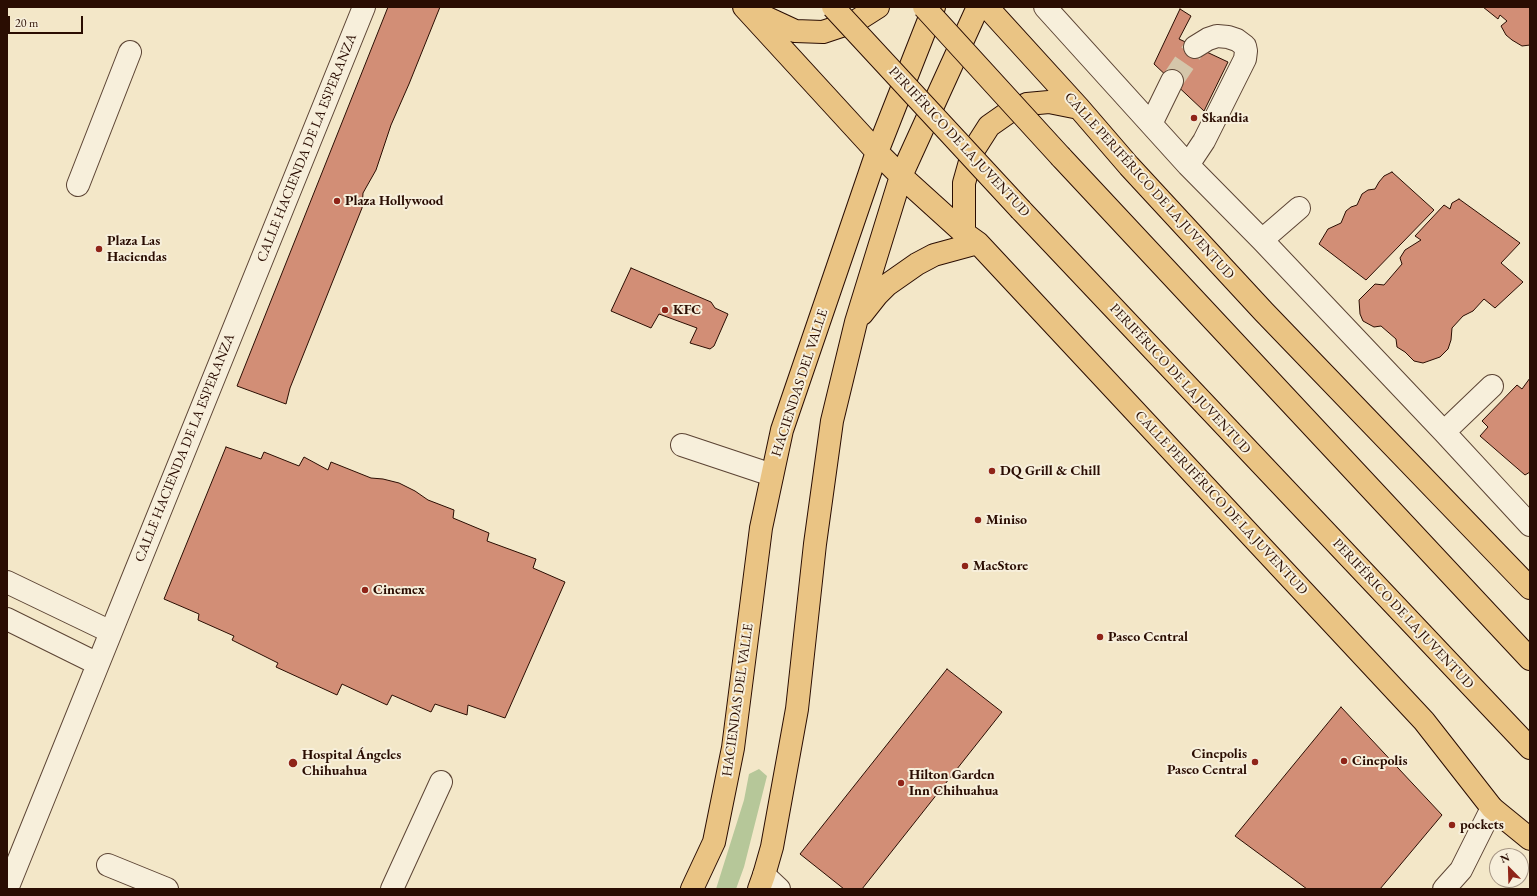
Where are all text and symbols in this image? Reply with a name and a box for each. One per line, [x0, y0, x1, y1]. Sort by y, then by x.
scale bar [10, 8, 85, 34]
text: 20 m [15, 15, 38, 31]
street label: CALLE HACIENDA DE LA ESPERANZA [253, 31, 361, 265]
street label: PERIFÉRICO DE LA JUVENTUD [885, 63, 1033, 221]
street label: CALLE PERIFÉRICO DE LA JUVENTUD [1060, 89, 1238, 283]
place label: Skandia [1202, 110, 1249, 126]
marker: Skandia [1189, 113, 1199, 123]
place label: Plaza Hollywood [345, 193, 444, 209]
marker: Plaza Hollywood [332, 196, 342, 206]
place label: Plaza Las Haciendas [107, 233, 167, 266]
marker: Plaza Las Haciendas [94, 244, 104, 254]
street label: PERIFÉRICO DE LA JUVENTUD [1106, 300, 1254, 458]
place label: KFC [673, 302, 701, 318]
marker: KFC [660, 305, 670, 315]
street label: HACIENDAS DEL VALLE [768, 307, 832, 459]
street label: CALLE HACIENDA DE LA ESPERANZA [131, 331, 239, 565]
street label: CALLE PERIFÉRICO DE LA JUVENTUD [1131, 407, 1311, 599]
place label: DQ Grill & Chill [1000, 463, 1100, 479]
marker: DQ Grill & Chill [987, 466, 997, 476]
place label: Miniso [986, 512, 1027, 528]
marker: Miniso [973, 515, 983, 525]
street label: PERIFÉRICO DE LA JUVENTUD [1329, 535, 1477, 693]
place label: MacStore [973, 558, 1028, 574]
marker: MacStore [960, 561, 970, 571]
place label: Cinemex [373, 582, 425, 598]
marker: Cinemex [360, 585, 370, 595]
street label: HACIENDAS DEL VALLE [719, 622, 757, 778]
place label: Paseo Central [1108, 629, 1188, 645]
marker: Paseo Central [1095, 632, 1105, 642]
place label: Cinepolis Paseo Central [1167, 746, 1247, 778]
place label: Hospital Ángeles Chihuahua [302, 747, 401, 780]
place label: Cinepolis [1352, 753, 1408, 769]
marker: Cinepolis [1339, 756, 1349, 766]
marker: Hospital Ángeles Chihuahua [287, 757, 299, 769]
marker: Cinepolis Paseo Central [1250, 757, 1260, 767]
place label: Hilton Garden Inn Chihuahua [909, 767, 998, 800]
marker: Hilton Garden Inn Chihuahua [896, 778, 906, 788]
place label: pockets [1460, 817, 1504, 833]
marker: pockets [1447, 820, 1457, 830]
north arrow [1489, 848, 1529, 888]
text: N [1498, 850, 1512, 866]

